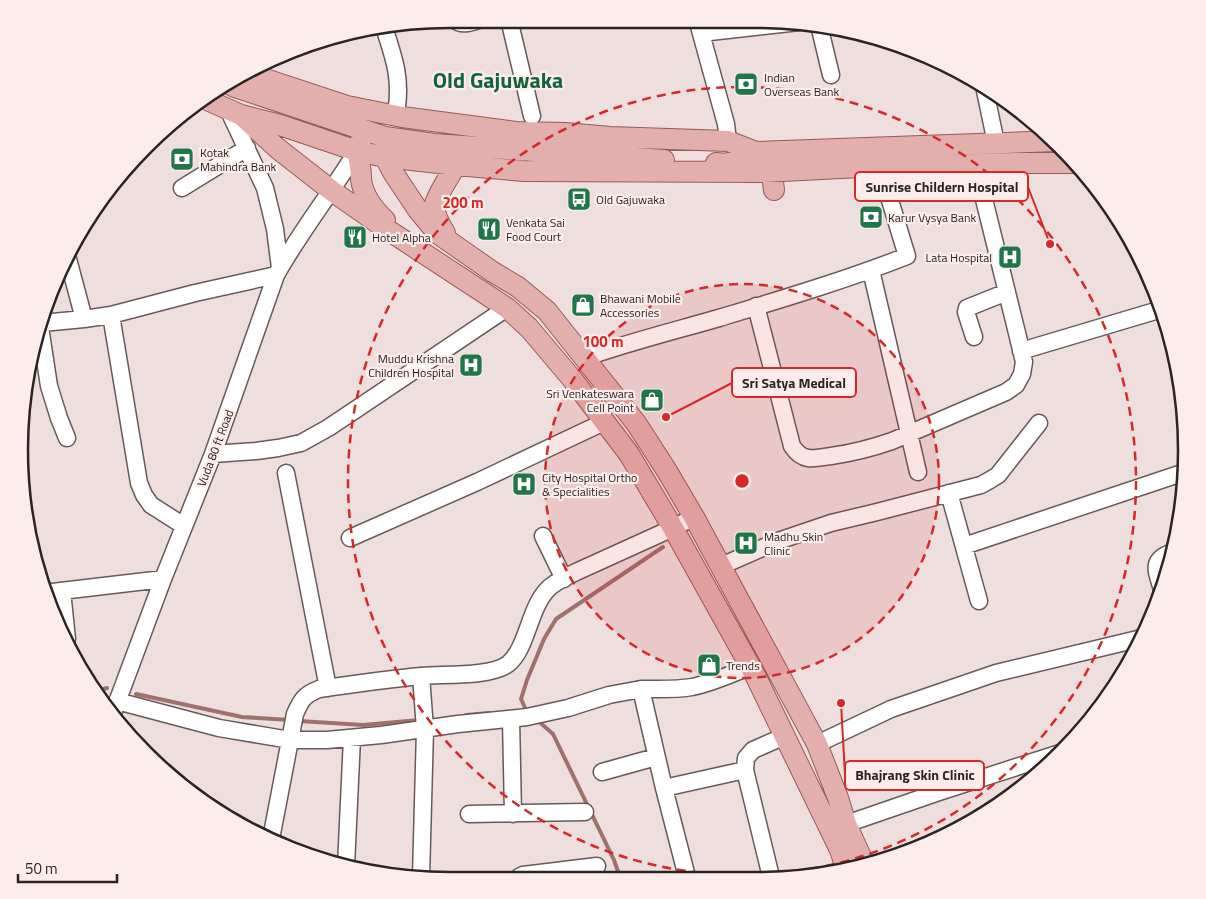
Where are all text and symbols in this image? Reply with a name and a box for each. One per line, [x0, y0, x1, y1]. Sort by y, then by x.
district label: Old Gajuwaka [433, 63, 563, 97]
place label: Indian Overseas Bank [764, 68, 840, 101]
bank icon: Indian Overseas Bank [733, 71, 759, 97]
place label: Kotak Mahindra Bank [200, 143, 277, 176]
bank icon: Kotak Mahindra Bank [169, 146, 195, 172]
callout: Sunrise Childern Hospital [855, 172, 1028, 201]
text: Sunrise Childern Hospital [865, 176, 1019, 197]
bus stop icon: Old Gajuwaka [566, 186, 592, 212]
place label: Old Gajuwaka [596, 190, 665, 209]
text: 200 m [442, 191, 484, 214]
bank icon: Karur Vysya Bank [858, 204, 884, 230]
place label: Karur Vysya Bank [888, 208, 976, 227]
place label: Venkata Sai Food Court [506, 213, 565, 246]
restaurant icon: Venkata Sai Food Court [476, 216, 502, 242]
restaurant icon: Hotel Alpha [342, 224, 368, 250]
place label: Hotel Alpha [372, 228, 431, 247]
hospital icon: Lata Hospital [997, 244, 1023, 270]
place label: Lata Hospital [925, 248, 992, 267]
place label: Bhawani Mobile Accessories [600, 289, 681, 322]
shop icon: Bhawani Mobile Accessories [570, 292, 596, 318]
text: 100 m [582, 330, 624, 353]
place label: Muddu Krishna Children Hospital [368, 349, 454, 382]
hospital icon: Muddu Krishna Children Hospital [458, 352, 484, 378]
callout: Sri Satya Medical [732, 368, 856, 397]
text: Sri Satya Medical [742, 372, 846, 393]
place label: Sri Venkateswara Cell Point [546, 384, 635, 417]
shop icon: Sri Venkateswara Cell Point [639, 387, 665, 413]
street label: Vuda 80 ft Road [192, 407, 238, 489]
place label: City Hospital Ortho & Specialities [542, 468, 637, 501]
hospital icon: City Hospital Ortho & Specialities [511, 471, 537, 497]
centre of rings [733, 472, 751, 490]
place label: Madhu Skin Clinic [764, 527, 823, 560]
hospital icon: Madhu Skin Clinic [733, 530, 759, 556]
shop icon: Trends [696, 652, 722, 678]
place label: Trends [726, 656, 760, 675]
callout: Bhajrang Skin Clinic [845, 761, 984, 790]
text: Bhajrang Skin Clinic [855, 764, 975, 785]
scale bar [18, 852, 116, 884]
text: 50 m [25, 857, 58, 880]

